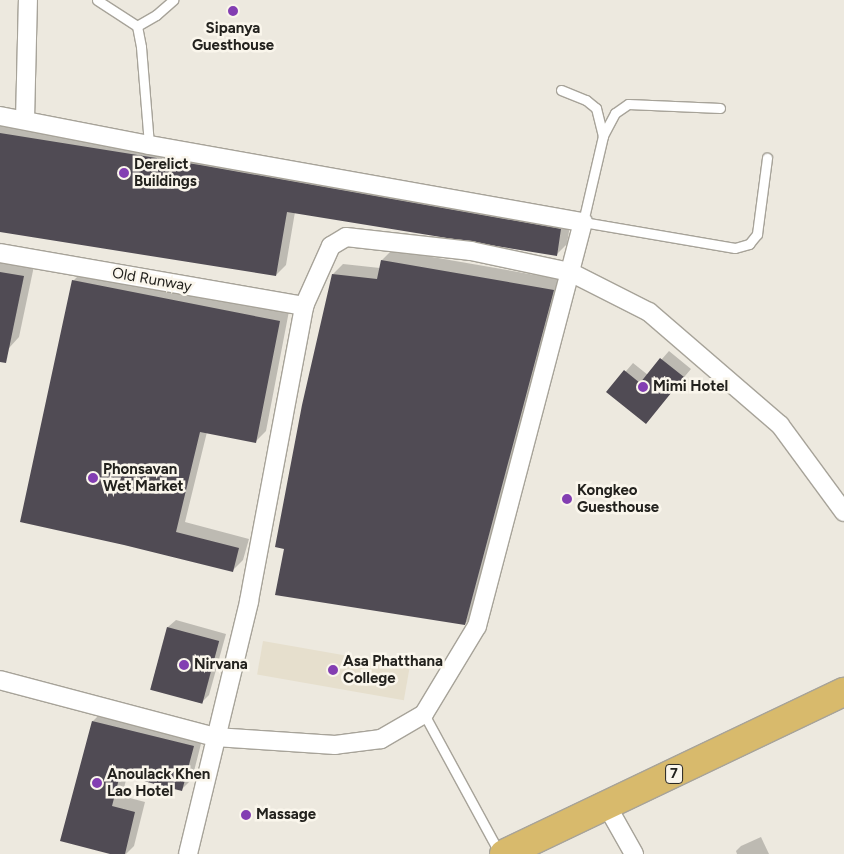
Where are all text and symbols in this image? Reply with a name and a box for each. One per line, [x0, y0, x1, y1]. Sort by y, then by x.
marker: Sipanya Guesthouse [227, 5, 239, 17]
place label: Sipanya Guesthouse [192, 19, 274, 54]
place label: Derelict Buildings [134, 155, 197, 190]
marker: Derelict Buildings [118, 167, 130, 179]
street label: Old Runway [111, 264, 193, 296]
place label: Mimi Hotel [653, 378, 728, 396]
marker: Mimi Hotel [637, 381, 649, 393]
place label: Phonsavan Wet Market [103, 460, 184, 495]
marker: Phonsavan Wet Market [87, 472, 99, 484]
place label: Kongkeo Guesthouse [577, 481, 659, 516]
marker: Kongkeo Guesthouse [561, 493, 573, 505]
place label: Asa Phatthana College [343, 652, 443, 687]
place label: Nirvana [194, 656, 248, 674]
marker: Nirvana [178, 659, 190, 671]
marker: Asa Phatthana College [327, 664, 339, 676]
road number: 7 [664, 762, 684, 786]
place label: Anoulack Khen Lao Hotel [107, 765, 210, 800]
marker: Anoulack Khen Lao Hotel [91, 777, 103, 789]
place label: Massage [256, 806, 316, 824]
marker: Massage [240, 809, 252, 821]

